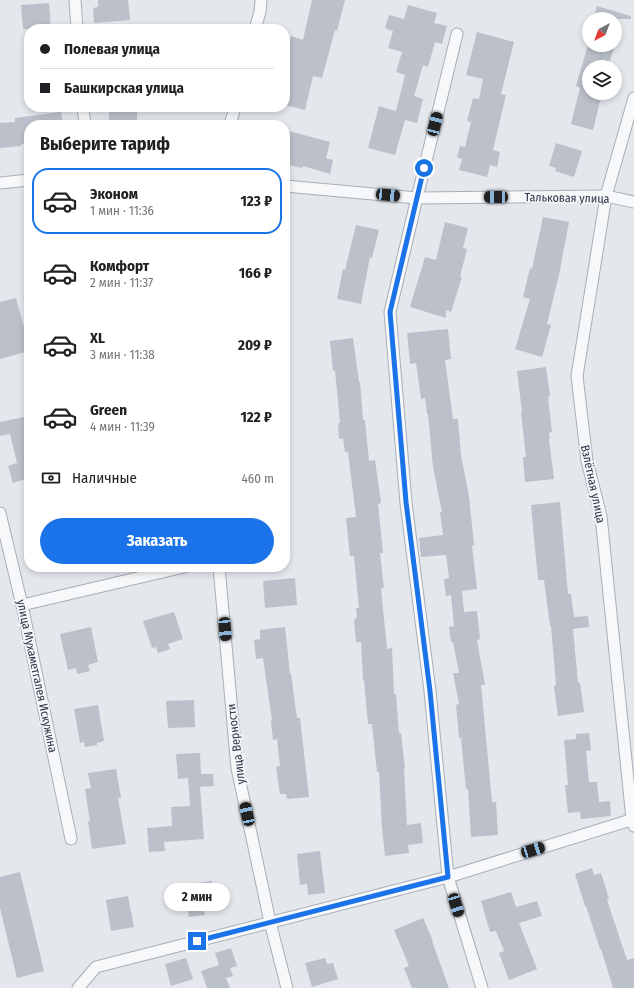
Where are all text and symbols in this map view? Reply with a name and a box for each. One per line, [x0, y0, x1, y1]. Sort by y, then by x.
north arrow [582, 12, 622, 52]
map controls [582, 12, 622, 100]
text: Полевая улица [64, 40, 160, 58]
button: layers [582, 60, 622, 100]
text: Башкирская улица [64, 79, 184, 97]
car [426, 111, 444, 137]
text: Выберите тариф [40, 133, 170, 155]
route start [415, 159, 433, 177]
icon: car [42, 183, 78, 219]
text: Эконом [90, 185, 138, 203]
car [376, 188, 400, 202]
street label: Тальковая улица [524, 190, 610, 206]
car [484, 191, 508, 203]
text: 123 ₽ [240, 192, 272, 210]
text: 1 мин · 11:36 [90, 203, 154, 218]
icon: car [42, 255, 78, 291]
text: Комфорт [90, 257, 149, 275]
text: 166 ₽ [239, 264, 272, 282]
text: 2 мин · 11:37 [90, 275, 153, 290]
icon: car [42, 327, 78, 363]
text: XL [90, 329, 105, 347]
text: 209 ₽ [238, 336, 272, 354]
text: 3 мин · 11:38 [90, 347, 155, 362]
icon: car [42, 399, 78, 435]
text: Green [90, 401, 127, 419]
text: 122 ₽ [241, 408, 272, 426]
text: 4 мин · 11:39 [90, 419, 155, 434]
street label: Взлётная улица [578, 444, 608, 524]
icon: cash [40, 467, 62, 489]
text: Наличные [72, 469, 137, 487]
text: 460 m [241, 471, 274, 486]
button: Заказать [40, 518, 274, 564]
street label: улица Мухаметгалея Искужина [14, 598, 60, 754]
car [218, 617, 232, 641]
street label: улица Верности [224, 703, 248, 785]
car [239, 801, 255, 827]
car [520, 841, 546, 859]
callout: 2 мин [164, 883, 230, 911]
text: 2 мин [182, 889, 212, 904]
car [447, 892, 465, 918]
route end [188, 932, 206, 950]

